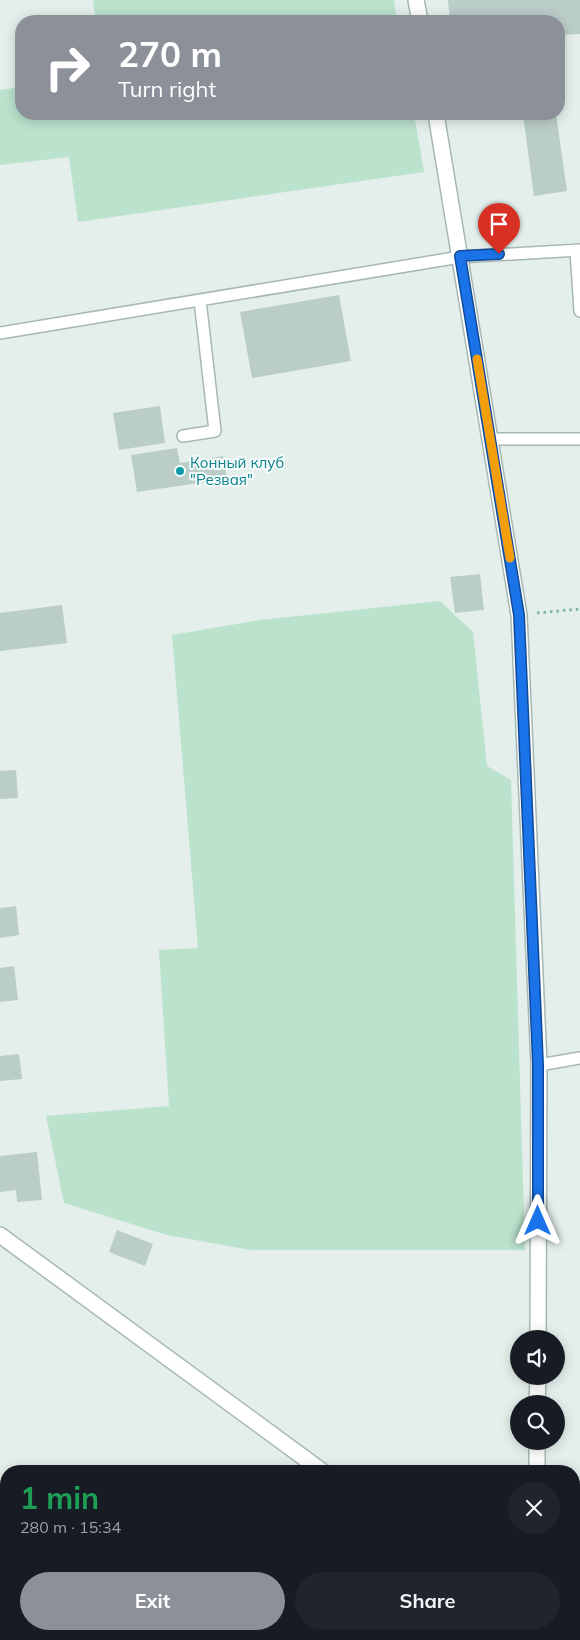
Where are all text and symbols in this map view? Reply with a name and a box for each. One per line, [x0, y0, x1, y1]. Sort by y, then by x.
text: 270 m [118, 32, 222, 76]
icon: right [35, 35, 100, 100]
text: Turn right [118, 75, 216, 103]
pin [478, 203, 520, 254]
icon: arrive [485, 210, 513, 238]
place label: Конный клуб "Резвая" [190, 453, 284, 489]
marker: Конный клуб "Резвая" [174, 465, 186, 477]
position arrow [511, 1194, 563, 1246]
map controls [510, 1330, 565, 1450]
button: sound [510, 1330, 565, 1385]
button: search [510, 1395, 565, 1450]
text: 1 min [20, 1479, 99, 1517]
button: close [508, 1482, 560, 1534]
text: 280 m · 15:34 [20, 1517, 121, 1537]
button: Exit [20, 1572, 285, 1630]
button: Share [295, 1572, 560, 1630]

